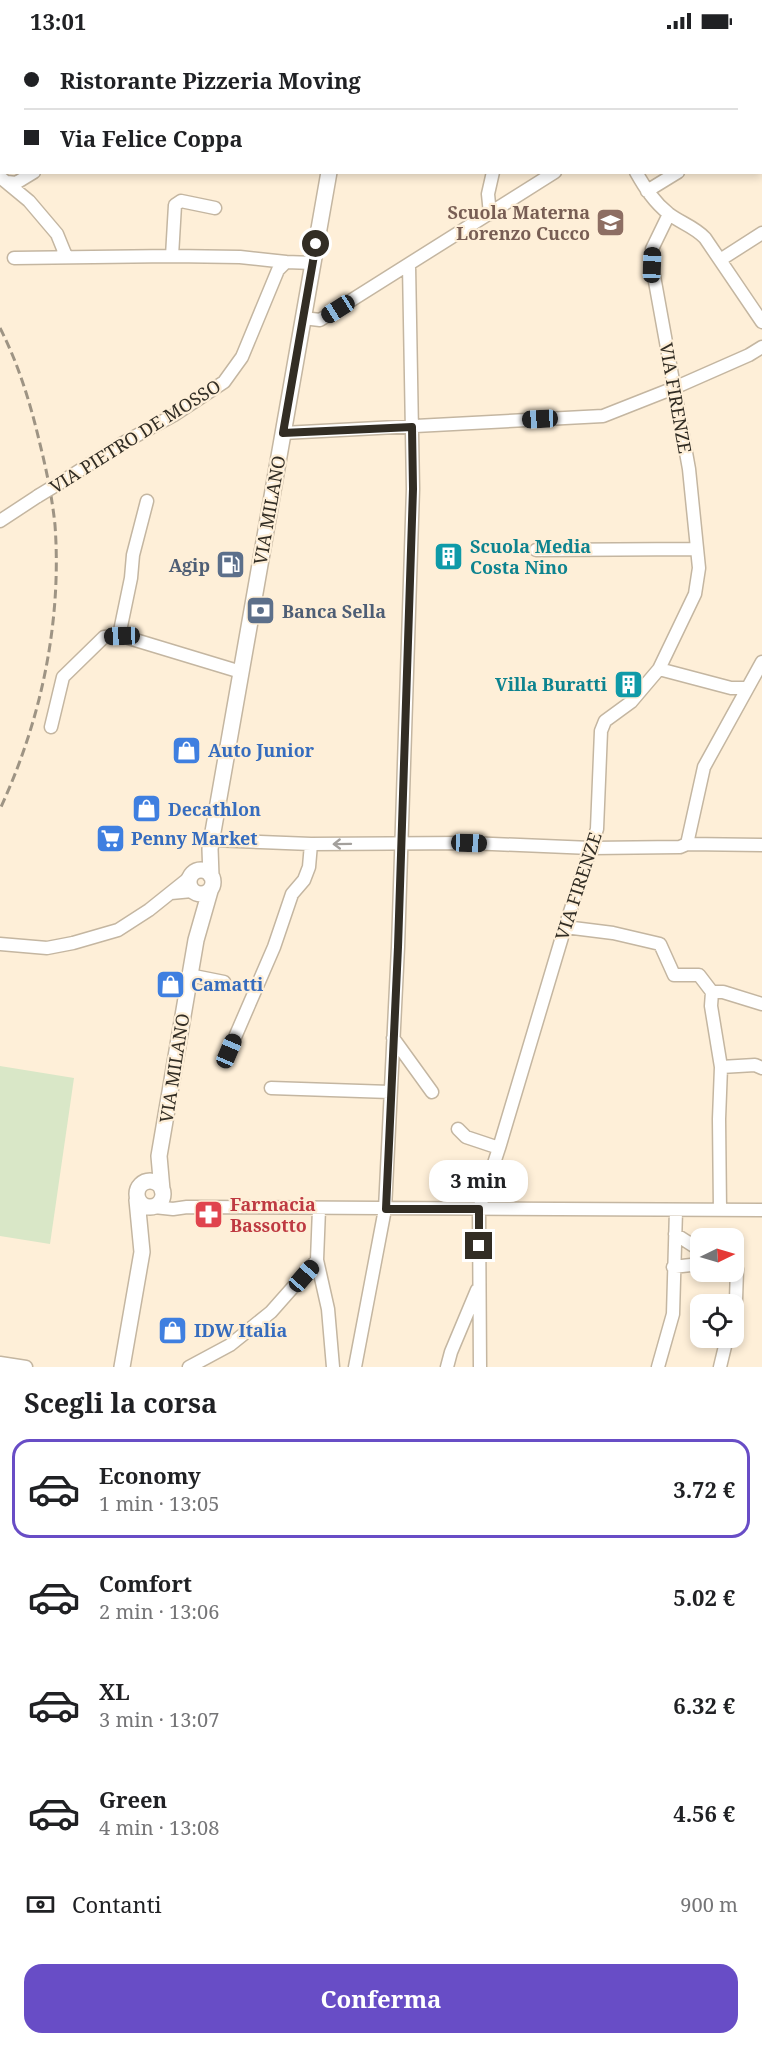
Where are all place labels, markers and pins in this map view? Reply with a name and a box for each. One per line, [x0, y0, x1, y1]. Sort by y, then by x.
place label: Scuola Materna Lorenzo Cucco [447, 200, 590, 245]
school or university icon: Scuola Materna Lorenzo Cucco [595, 206, 627, 238]
place label: Scuola Media Costa Nino [470, 534, 591, 579]
building icon: Scuola Media Costa Nino [433, 540, 465, 572]
fuel station icon: Agip [215, 549, 247, 581]
place label: Agip [169, 553, 210, 577]
bank icon: Banca Sella [245, 595, 277, 627]
place label: Banca Sella [282, 599, 386, 623]
building icon: Villa Buratti [612, 668, 644, 700]
place label: Villa Buratti [495, 672, 608, 696]
shop icon: Auto Junior [171, 734, 203, 766]
place label: Auto Junior [208, 738, 315, 762]
shop icon: Decathlon [131, 793, 163, 825]
place label: Decathlon [168, 797, 261, 821]
supermarket icon: Penny Market [94, 822, 126, 854]
place label: Penny Market [131, 826, 258, 850]
shop icon: Camatti [154, 968, 186, 1000]
place label: Camatti [191, 972, 264, 996]
place label: Farmacia Bassotto [230, 1192, 316, 1237]
pharmacy icon: Farmacia Bassotto [193, 1198, 225, 1230]
shop icon: IDW Italia [157, 1314, 189, 1346]
place label: IDW Italia [194, 1318, 288, 1342]

